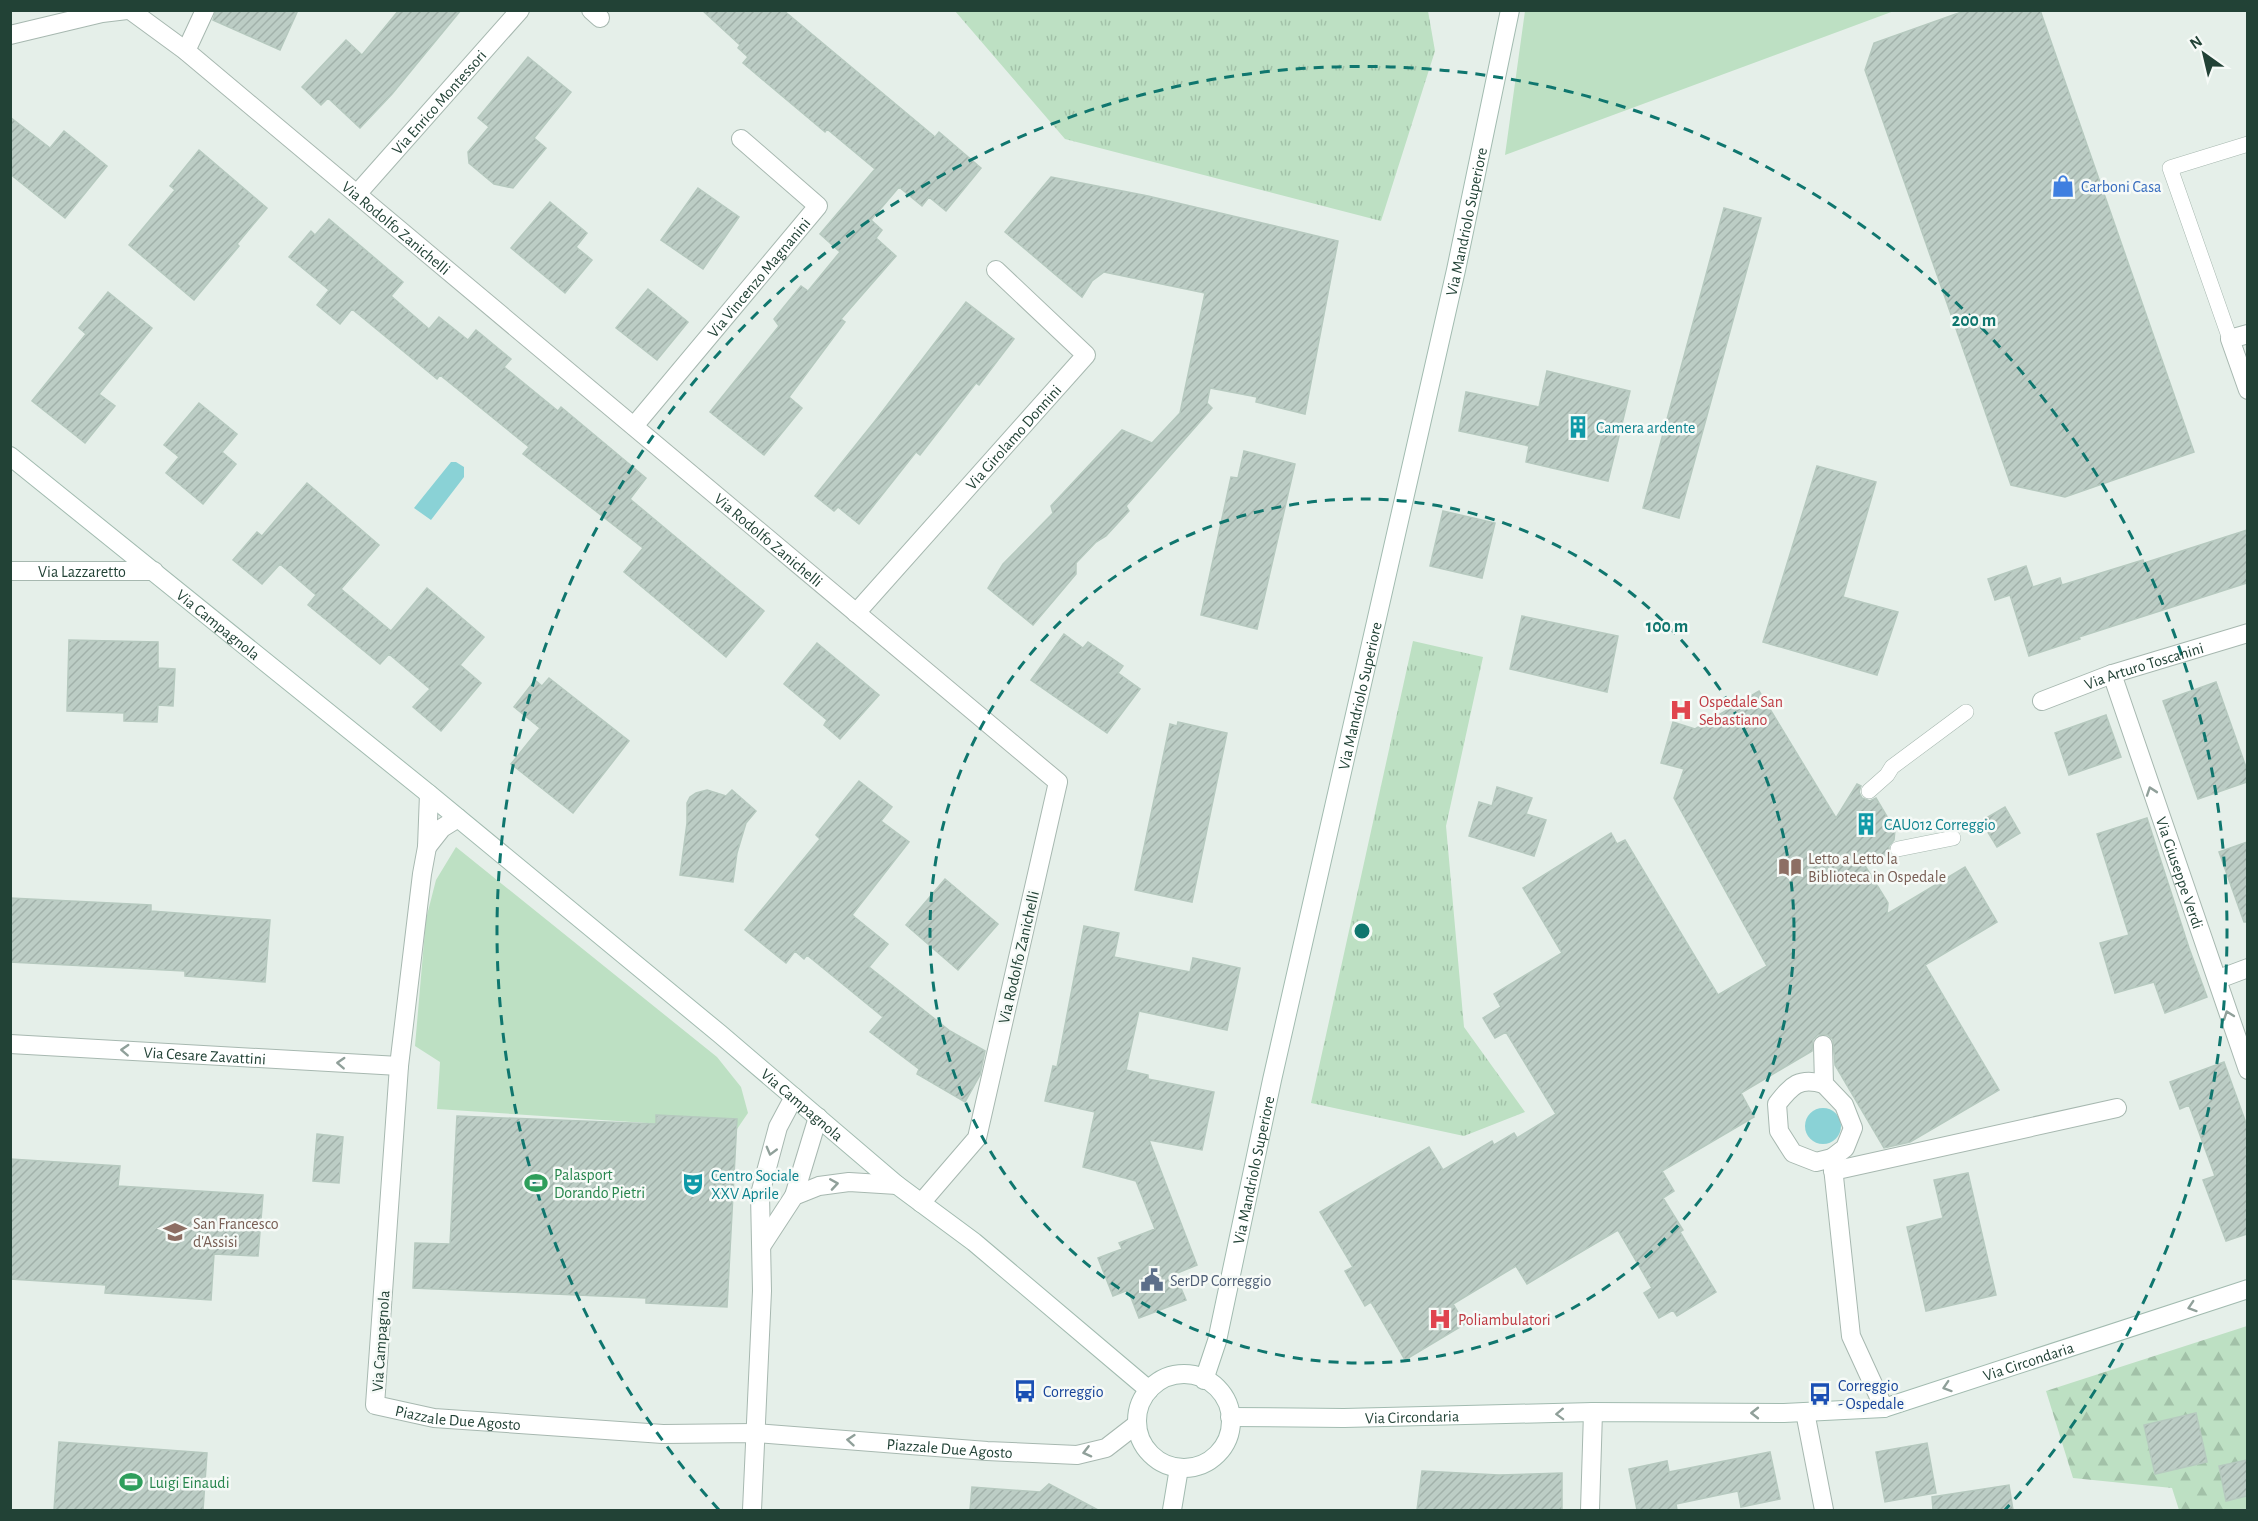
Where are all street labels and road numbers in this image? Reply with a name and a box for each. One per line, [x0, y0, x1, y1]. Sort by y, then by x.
street label: Via Enrico Montessori [389, 47, 490, 158]
street label: Via Mandriolo Superiore [1443, 146, 1490, 297]
street label: Via Rodolfo Zanichelli [339, 178, 453, 278]
street label: Via Vincenzo Magnanini [705, 215, 814, 341]
street label: Via Girolamo Donnini [963, 382, 1064, 493]
street label: Via Rodolfo Zanichelli [711, 491, 825, 590]
street label: Via Lazzaretto [38, 564, 126, 580]
street label: Via Campagnola [173, 587, 263, 663]
street label: Via Mandriolo Superiore [1336, 620, 1385, 771]
street label: Via Arturo Toscanini [2082, 640, 2206, 693]
street label: Via Giuseppe Verdi [2153, 815, 2206, 931]
street label: Via Rodolfo Zanichelli [996, 889, 1042, 1025]
street label: Via Cesare Zavattini [143, 1045, 266, 1067]
street label: Via Campagnola [758, 1066, 846, 1144]
street label: Via Mandriolo Superiore [1231, 1094, 1277, 1246]
street label: Via Campagnola [369, 1290, 393, 1393]
street label: Via Circondaria [1981, 1340, 2076, 1384]
street label: Piazzale Due Agosto [394, 1403, 521, 1433]
street label: Via Circondaria [1365, 1408, 1459, 1426]
street label: Piazzale Due Agosto [886, 1436, 1013, 1461]

